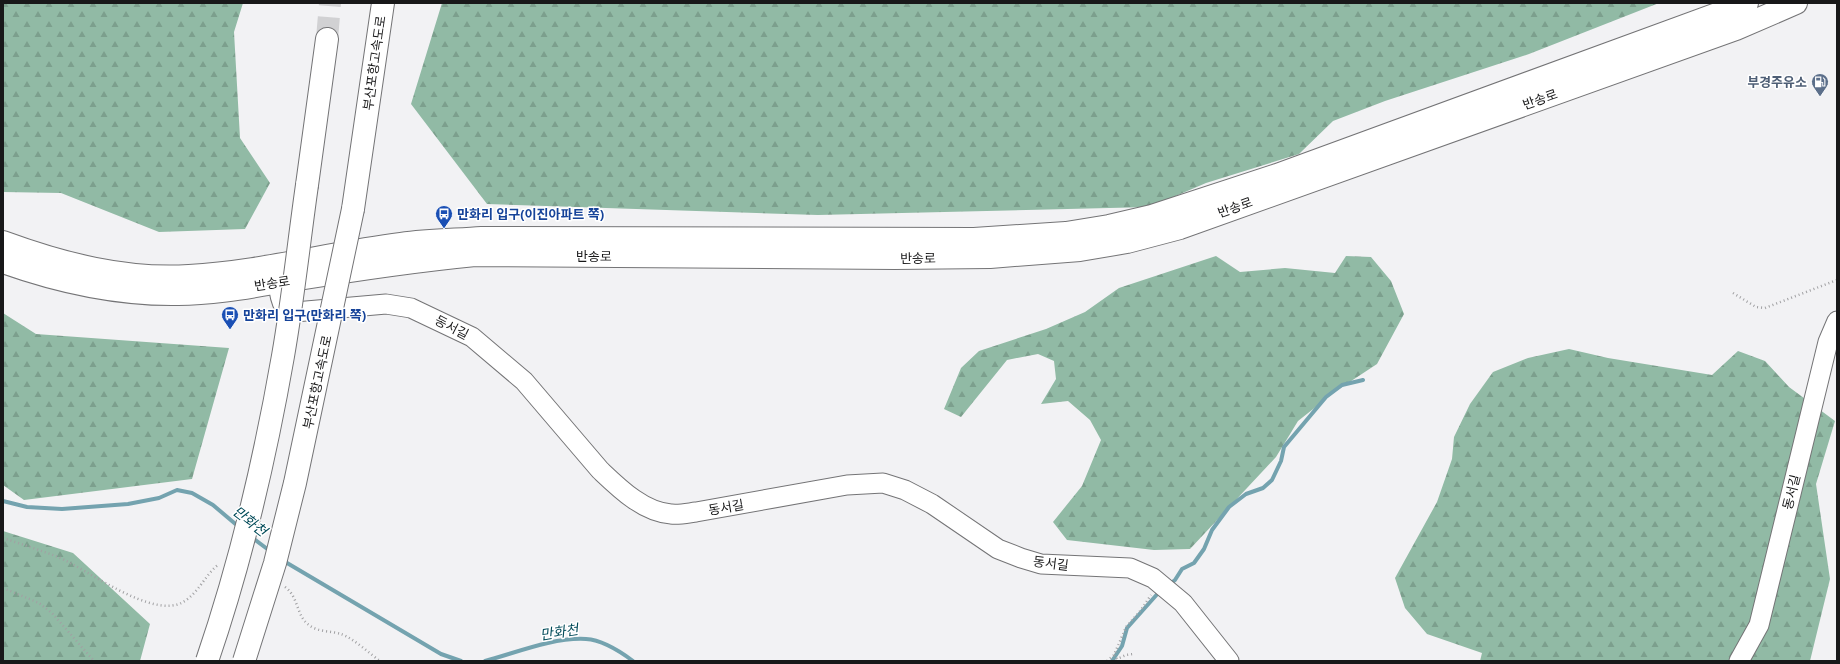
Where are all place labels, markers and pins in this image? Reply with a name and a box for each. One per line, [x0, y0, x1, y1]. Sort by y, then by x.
fuel station icon: 부경주유소 [1810, 72, 1830, 97]
place label: 부경주유소 [1747, 73, 1807, 91]
bus stop icon: 만화리 입구(이진아파트 쪽) [434, 204, 454, 229]
place label: 만화리 입구(이진아파트 쪽) [457, 205, 604, 223]
bus stop icon: 만화리 입구(만화리 쪽) [220, 305, 240, 330]
place label: 만화리 입구(만화리 쪽) [243, 306, 366, 324]

